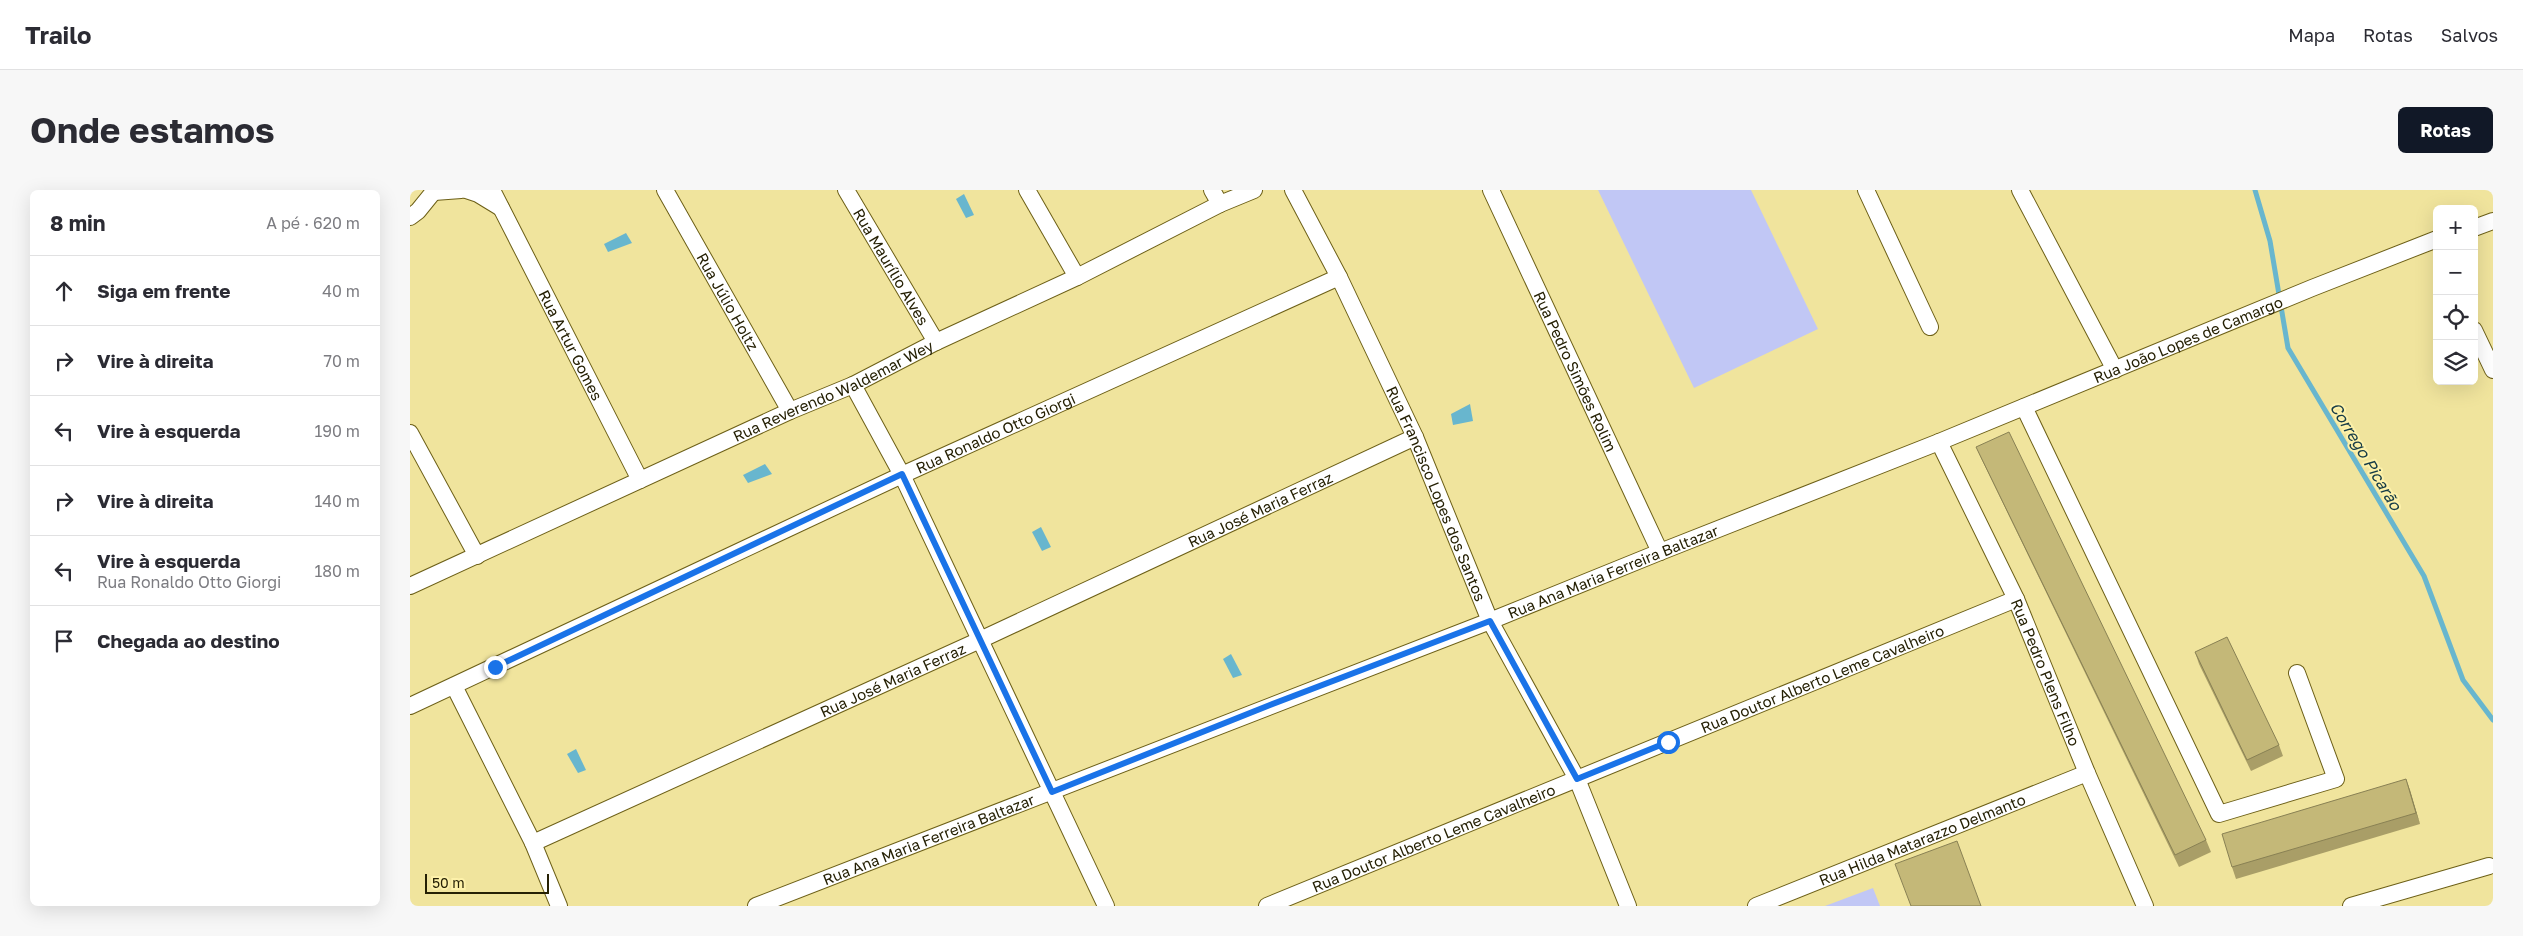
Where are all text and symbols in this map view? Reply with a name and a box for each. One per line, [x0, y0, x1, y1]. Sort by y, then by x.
text: Trailo [25, 20, 91, 49]
text: Mapa [2288, 24, 2335, 46]
text: Rotas [2363, 24, 2413, 46]
text: Salvos [2441, 24, 2498, 46]
button: Rotas [2398, 107, 2493, 153]
text: Onde estamos [30, 109, 275, 151]
street label: Rua Maurílio Alves [850, 205, 933, 328]
map controls [2433, 205, 2478, 385]
button: + [2433, 205, 2478, 250]
text: 8 min [50, 210, 106, 236]
text: A pé · 620 m [266, 213, 360, 233]
street label: Rua Júlio Holtz [693, 249, 763, 354]
button: − [2433, 250, 2478, 295]
icon: ahead [50, 277, 78, 305]
text: Siga em frente [97, 279, 231, 302]
text: 40 m [322, 281, 360, 301]
street label: Rua Artur Gomes [535, 287, 607, 403]
street label: Rua Pedro Simões Rolim [1530, 288, 1621, 454]
street label: Rua João Lopes de Camargo [2091, 292, 2285, 386]
button: locate [2433, 295, 2478, 340]
street label: Rua Reverendo Waldemar Wey [730, 336, 937, 445]
button: layers [2433, 340, 2478, 385]
icon: right [50, 347, 78, 375]
text: Vire à direita [97, 349, 214, 372]
text: 70 m [323, 351, 360, 371]
street label: Rua Francisco Lopes dos Santos [1383, 383, 1490, 604]
street label: Rua Ronaldo Otto Giorgi [913, 389, 1078, 477]
water label: Corrego Picarão [2326, 398, 2407, 515]
icon: left [50, 417, 78, 445]
text: Vire à esquerda [97, 419, 240, 442]
text: 190 m [314, 421, 360, 441]
street label: Rua José Maria Ferraz [1185, 468, 1336, 551]
icon: right [50, 487, 78, 515]
text: Vire à direita [97, 489, 214, 512]
text: 140 m [314, 491, 360, 511]
street label: Rua Ana Maria Ferreira Baltazar [1505, 521, 1721, 622]
text: Vire à esquerda [97, 549, 240, 572]
icon: left [50, 557, 78, 585]
text: 180 m [314, 561, 360, 581]
text: Rua Ronaldo Otto Giorgi [97, 572, 281, 592]
street label: Rua Pedro Plens Filho [2008, 596, 2084, 749]
street label: Rua Doutor Alberto Leme Cavalheiro [1698, 621, 1946, 736]
icon: arrive [50, 627, 78, 655]
text: Chegada ao destino [97, 629, 280, 652]
street label: Rua José Maria Ferraz [817, 639, 968, 720]
route end [484, 656, 507, 679]
route start [1657, 731, 1680, 754]
street label: Rua Doutor Alberto Leme Cavalheiro [1309, 780, 1558, 896]
street label: Rua Ana Maria Ferreira Baltazar [820, 790, 1037, 888]
street label: Rua Hilda Matarazzo Delmanto [1816, 790, 2028, 889]
scale bar [425, 871, 549, 894]
text: 50 m [432, 874, 465, 891]

